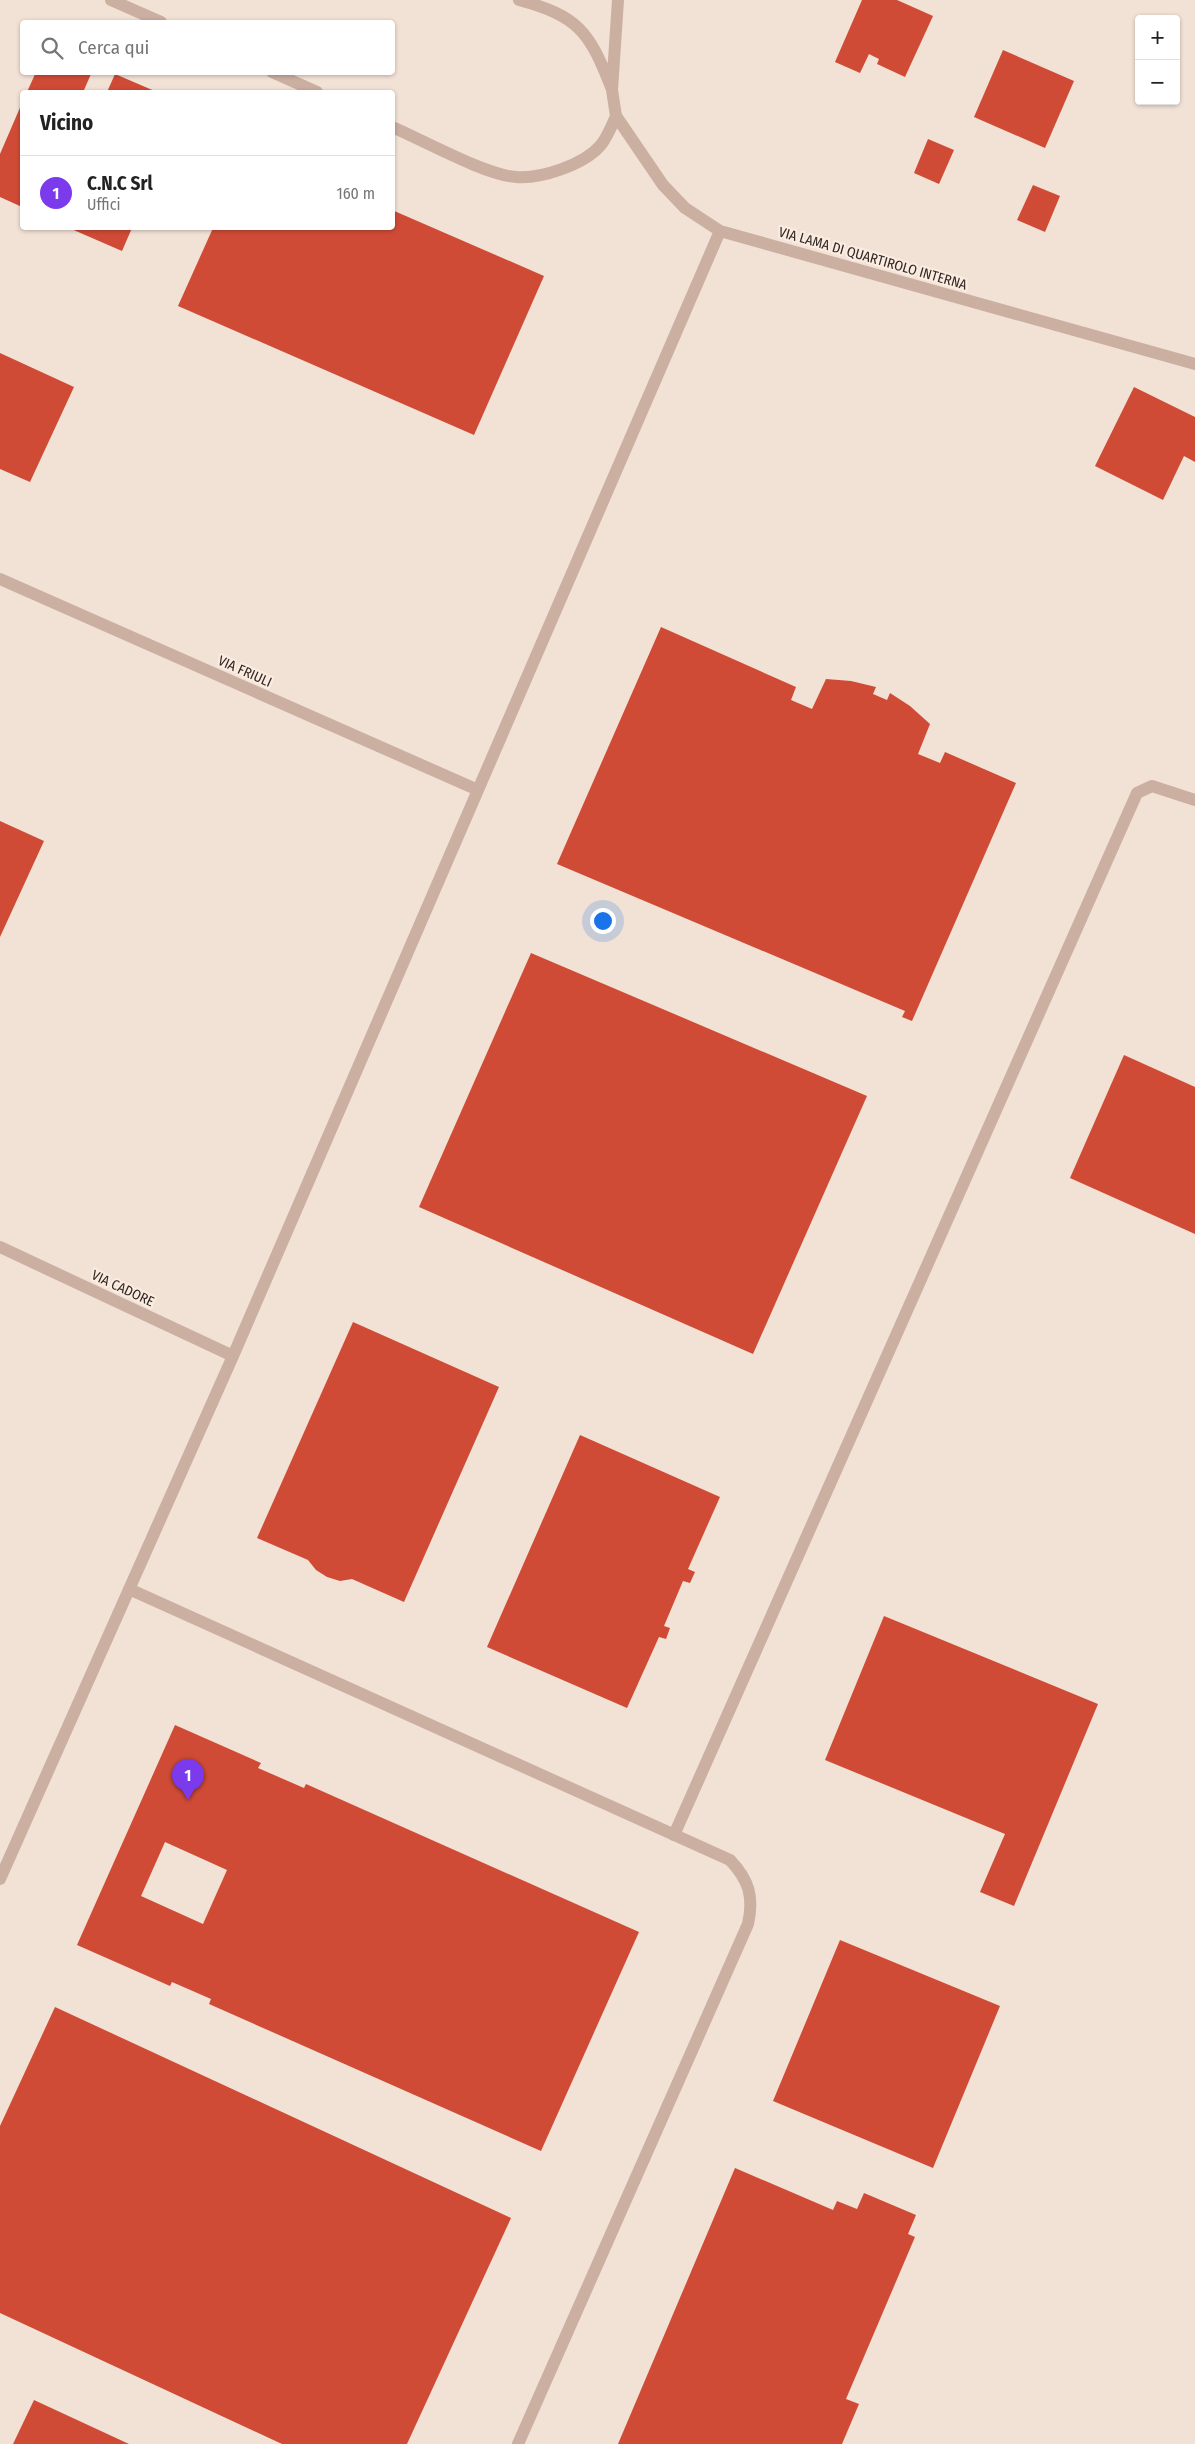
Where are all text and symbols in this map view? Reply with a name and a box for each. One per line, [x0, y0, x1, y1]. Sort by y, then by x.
map controls [1135, 15, 1180, 105]
button: + [1135, 15, 1180, 60]
search box [20, 20, 395, 75]
icon: search [38, 34, 66, 62]
text: Cerca qui [78, 36, 149, 59]
button: − [1135, 60, 1180, 105]
text: Vicino [40, 110, 93, 136]
text: C.N.C Srl [87, 172, 153, 195]
text: 1 [53, 184, 59, 203]
text: 160 m [336, 184, 375, 203]
text: Uffici [87, 195, 121, 214]
street label: VIA LAMA DI QUARTIROLO INTERNA [777, 223, 970, 294]
street label: VIA FRIULI [215, 652, 274, 691]
your location [590, 908, 616, 934]
street label: VIA CADORE [89, 1267, 157, 1311]
pin: 1 [172, 1759, 204, 1800]

